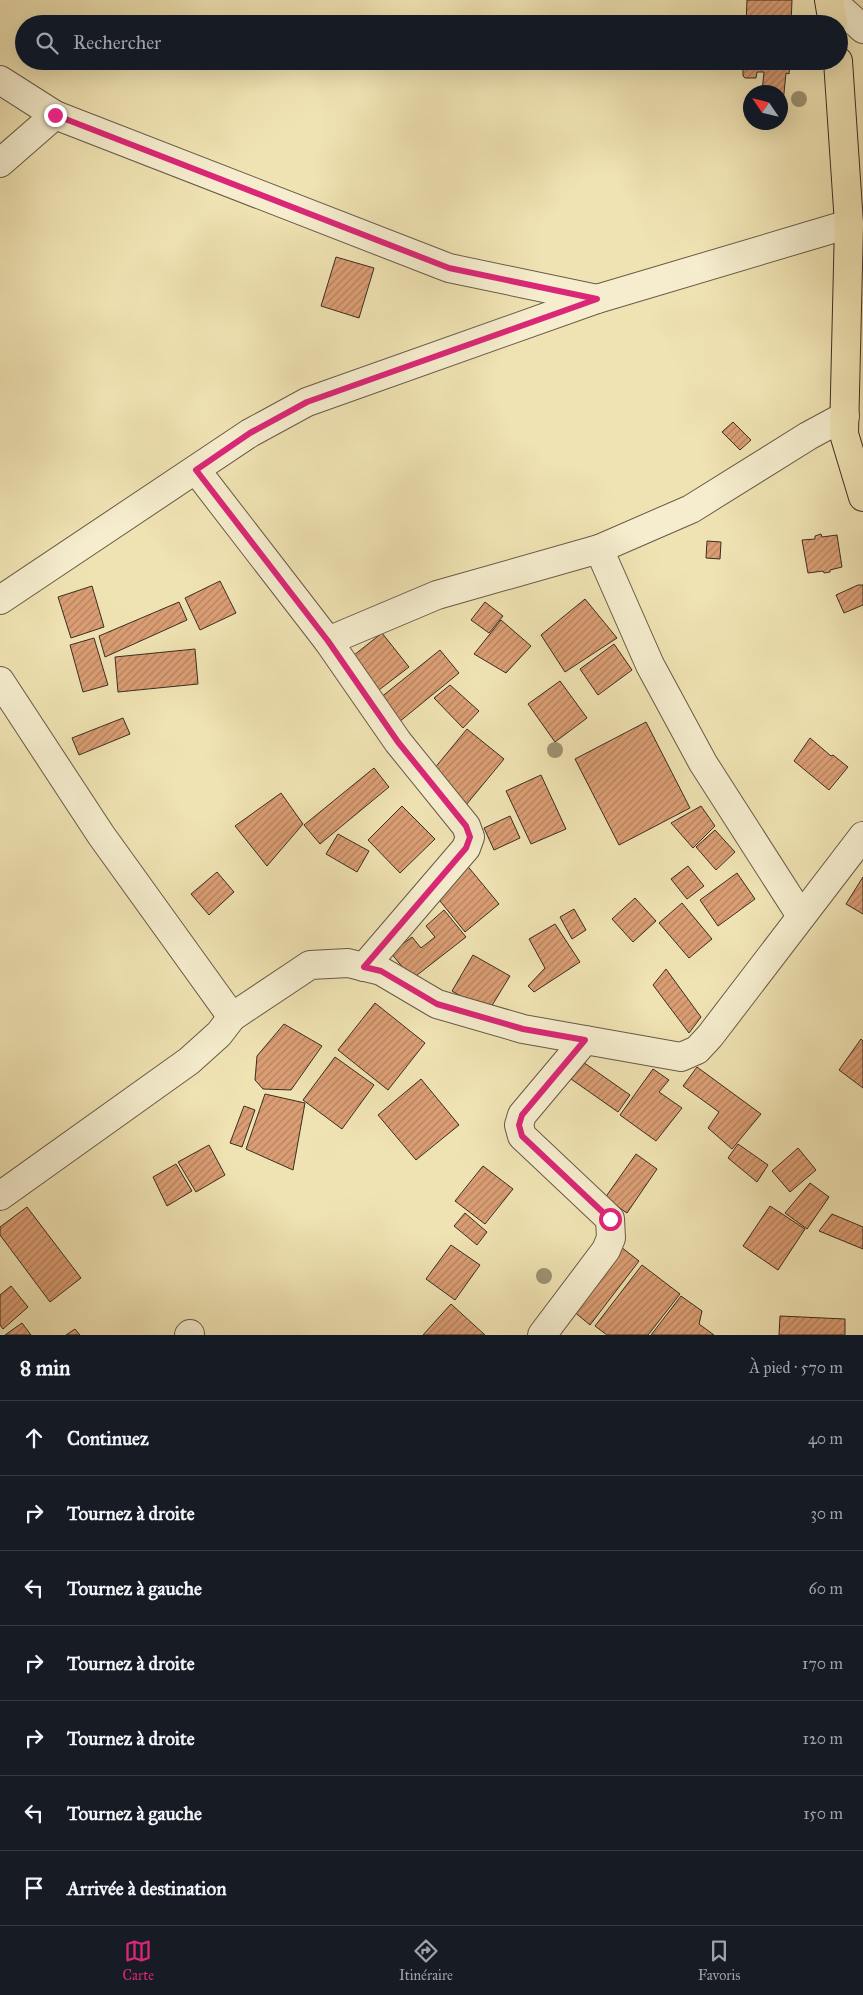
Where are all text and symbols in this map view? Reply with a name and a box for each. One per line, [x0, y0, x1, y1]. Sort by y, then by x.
search box [15, 15, 848, 70]
icon: search [33, 29, 61, 57]
text: Rechercher [73, 31, 161, 54]
north arrow [743, 85, 788, 130]
route end [44, 104, 67, 127]
route start [599, 1208, 622, 1231]
text: 8 min [20, 1355, 70, 1381]
text: À pied · 570 m [749, 1358, 843, 1377]
icon: ahead [20, 1424, 48, 1452]
text: Continuez [67, 1427, 149, 1450]
text: 40 m [808, 1429, 843, 1448]
icon: right [20, 1499, 48, 1527]
text: Tournez à droite [67, 1502, 195, 1525]
text: 30 m [810, 1504, 843, 1523]
icon: left [20, 1574, 48, 1602]
text: Tournez à gauche [67, 1577, 202, 1600]
text: 60 m [809, 1579, 843, 1598]
icon: right [20, 1649, 48, 1677]
text: Tournez à droite [67, 1652, 195, 1675]
text: 170 m [802, 1654, 843, 1673]
icon: right [20, 1724, 48, 1752]
text: Tournez à droite [67, 1727, 195, 1750]
text: 120 m [803, 1729, 843, 1748]
icon: left [20, 1799, 48, 1827]
text: Tournez à gauche [67, 1802, 202, 1825]
text: 150 m [803, 1804, 843, 1823]
icon: arrive [20, 1874, 48, 1902]
text: Arrivée à destination [67, 1877, 226, 1900]
tab: Carte [123, 1937, 154, 1984]
tab: Itinéraire [399, 1937, 453, 1984]
tab: Favoris [698, 1937, 740, 1984]

